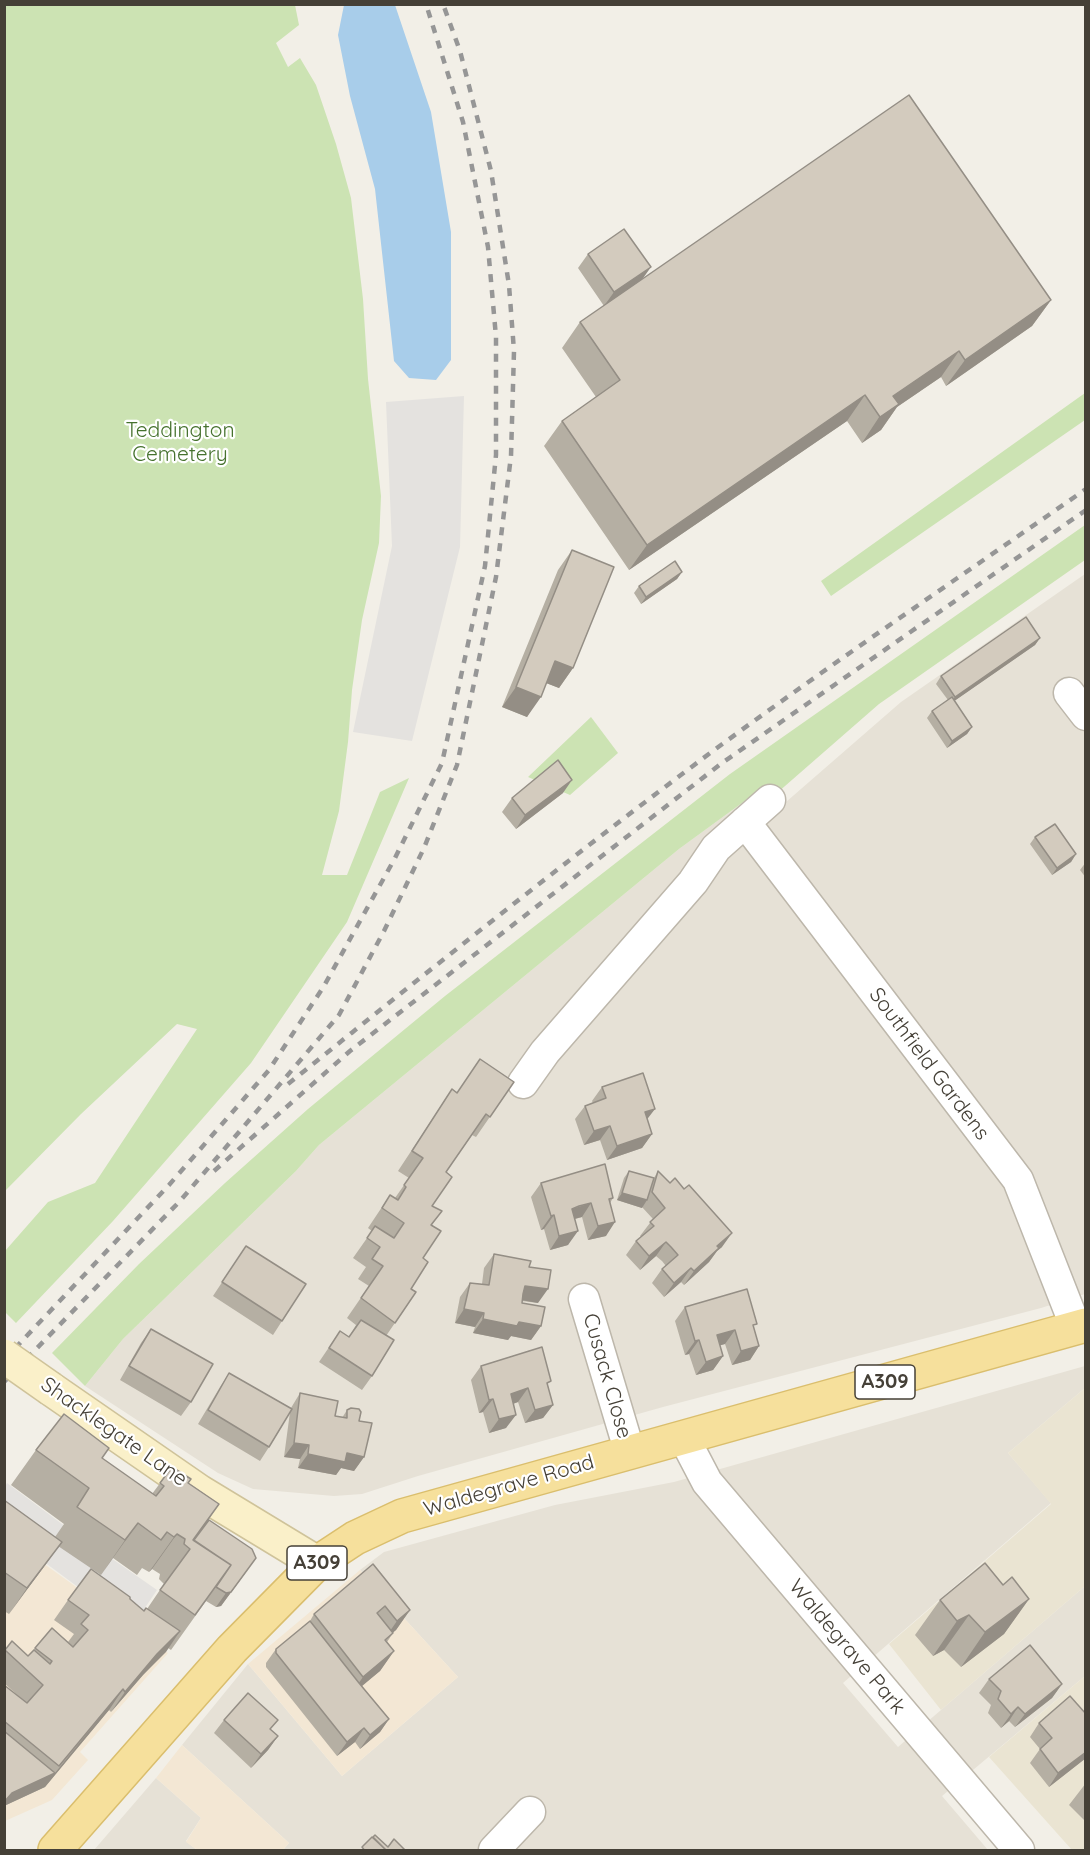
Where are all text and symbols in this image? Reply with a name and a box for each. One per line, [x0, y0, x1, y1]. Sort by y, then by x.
park label: Teddington Cemetery [125, 418, 235, 468]
street label: Southfield Gardens [863, 983, 995, 1145]
street label: Cusack Close [577, 1311, 637, 1441]
road number: A309 [855, 1365, 915, 1399]
street label: Shacklegate Lane [36, 1372, 192, 1492]
street label: Waldegrave Road [421, 1450, 597, 1522]
road number: A309 [287, 1546, 347, 1580]
street label: Waldegrave Park [783, 1574, 911, 1720]

